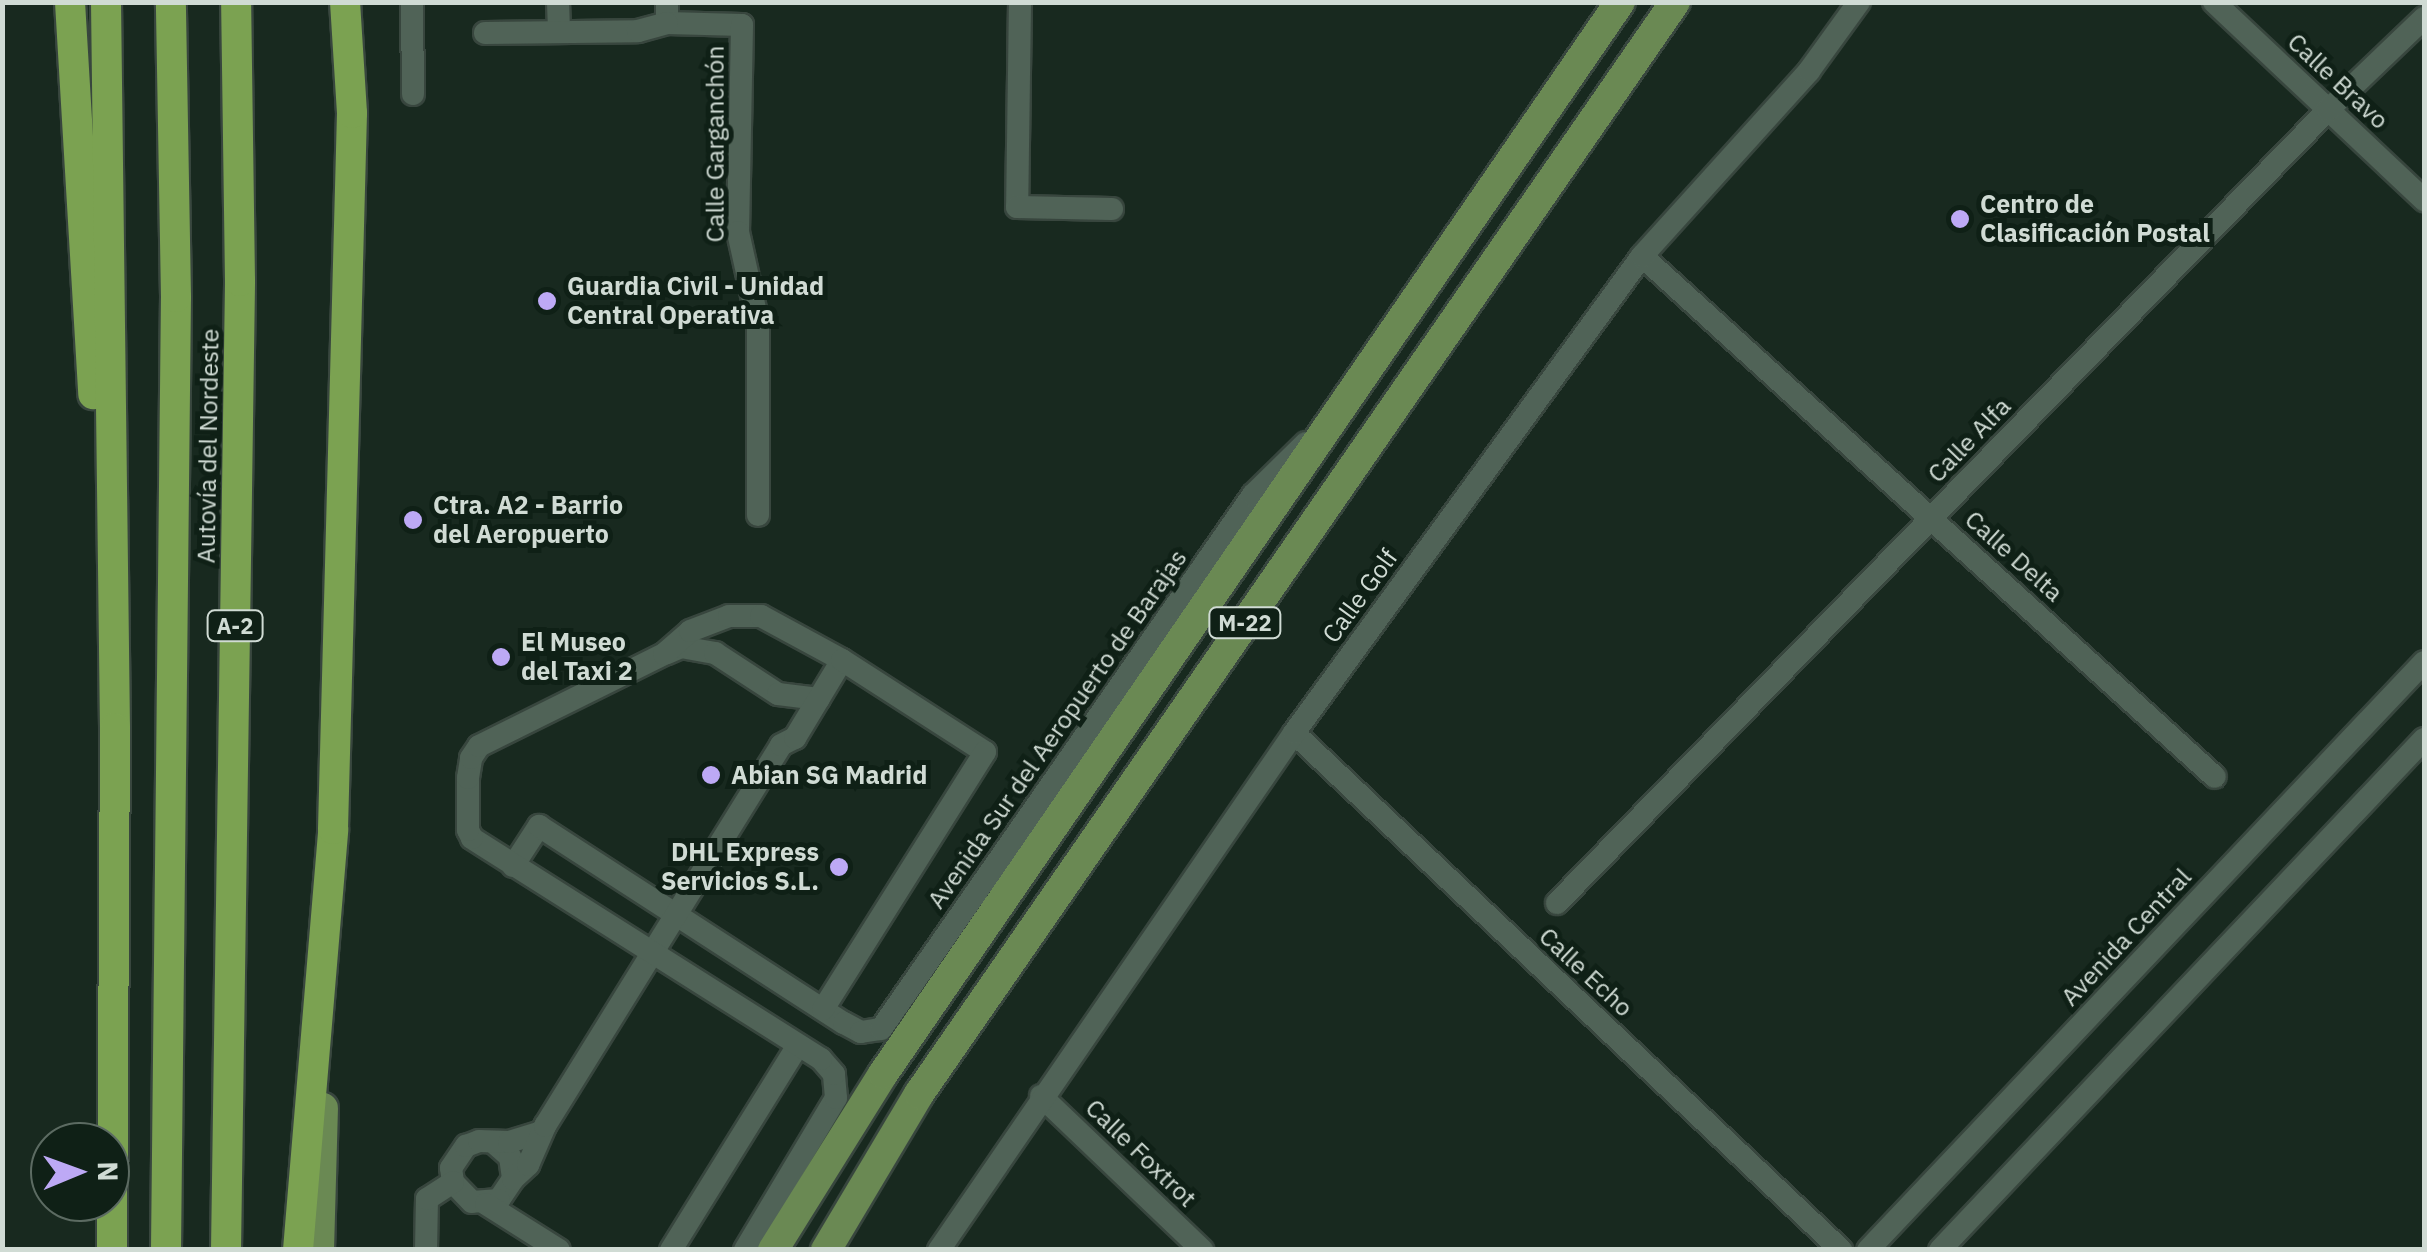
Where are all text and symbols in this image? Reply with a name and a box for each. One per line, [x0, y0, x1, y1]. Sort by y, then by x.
street label: Calle Bravo [2281, 27, 2395, 135]
street label: Calle Garganchón [700, 46, 730, 242]
place label: Centro de Clasificación Postal [1980, 190, 2210, 249]
marker: Centro de Clasificación Postal [1949, 208, 1971, 230]
place label: Guardia Civil - Unidad Central Operativa [567, 272, 824, 331]
marker: Guardia Civil - Unidad Central Operativa [536, 290, 558, 312]
street label: Autovía del Nordeste [191, 328, 225, 564]
street label: Calle Alfa [1921, 391, 2017, 489]
place label: Ctra. A2 - Barrio del Aeropuerto [433, 491, 623, 550]
street label: Calle Delta [1959, 504, 2069, 608]
marker: Ctra. A2 - Barrio del Aeropuerto [402, 509, 424, 531]
street label: Calle Golf [1316, 543, 1404, 649]
street label: Avenida Sur del Aeropuerto de Barajas [921, 544, 1193, 914]
road number: M-22 [1208, 606, 1282, 640]
road number: A-2 [205, 609, 265, 643]
place label: El Museo del Taxi 2 [521, 628, 633, 687]
marker: El Museo del Taxi 2 [490, 646, 512, 668]
place label: Abian SG Madrid [731, 760, 927, 790]
marker: Abian SG Madrid [700, 764, 722, 786]
place label: DHL Express Servicios S.L. [661, 838, 819, 897]
marker: DHL Express Servicios S.L. [828, 856, 850, 878]
street label: Avenida Central [2055, 862, 2197, 1012]
street label: Calle Echo [1533, 921, 1639, 1023]
street label: Calle Foxtrot [1079, 1093, 1203, 1213]
north arrow [30, 1122, 130, 1222]
text: N [90, 1161, 127, 1182]

